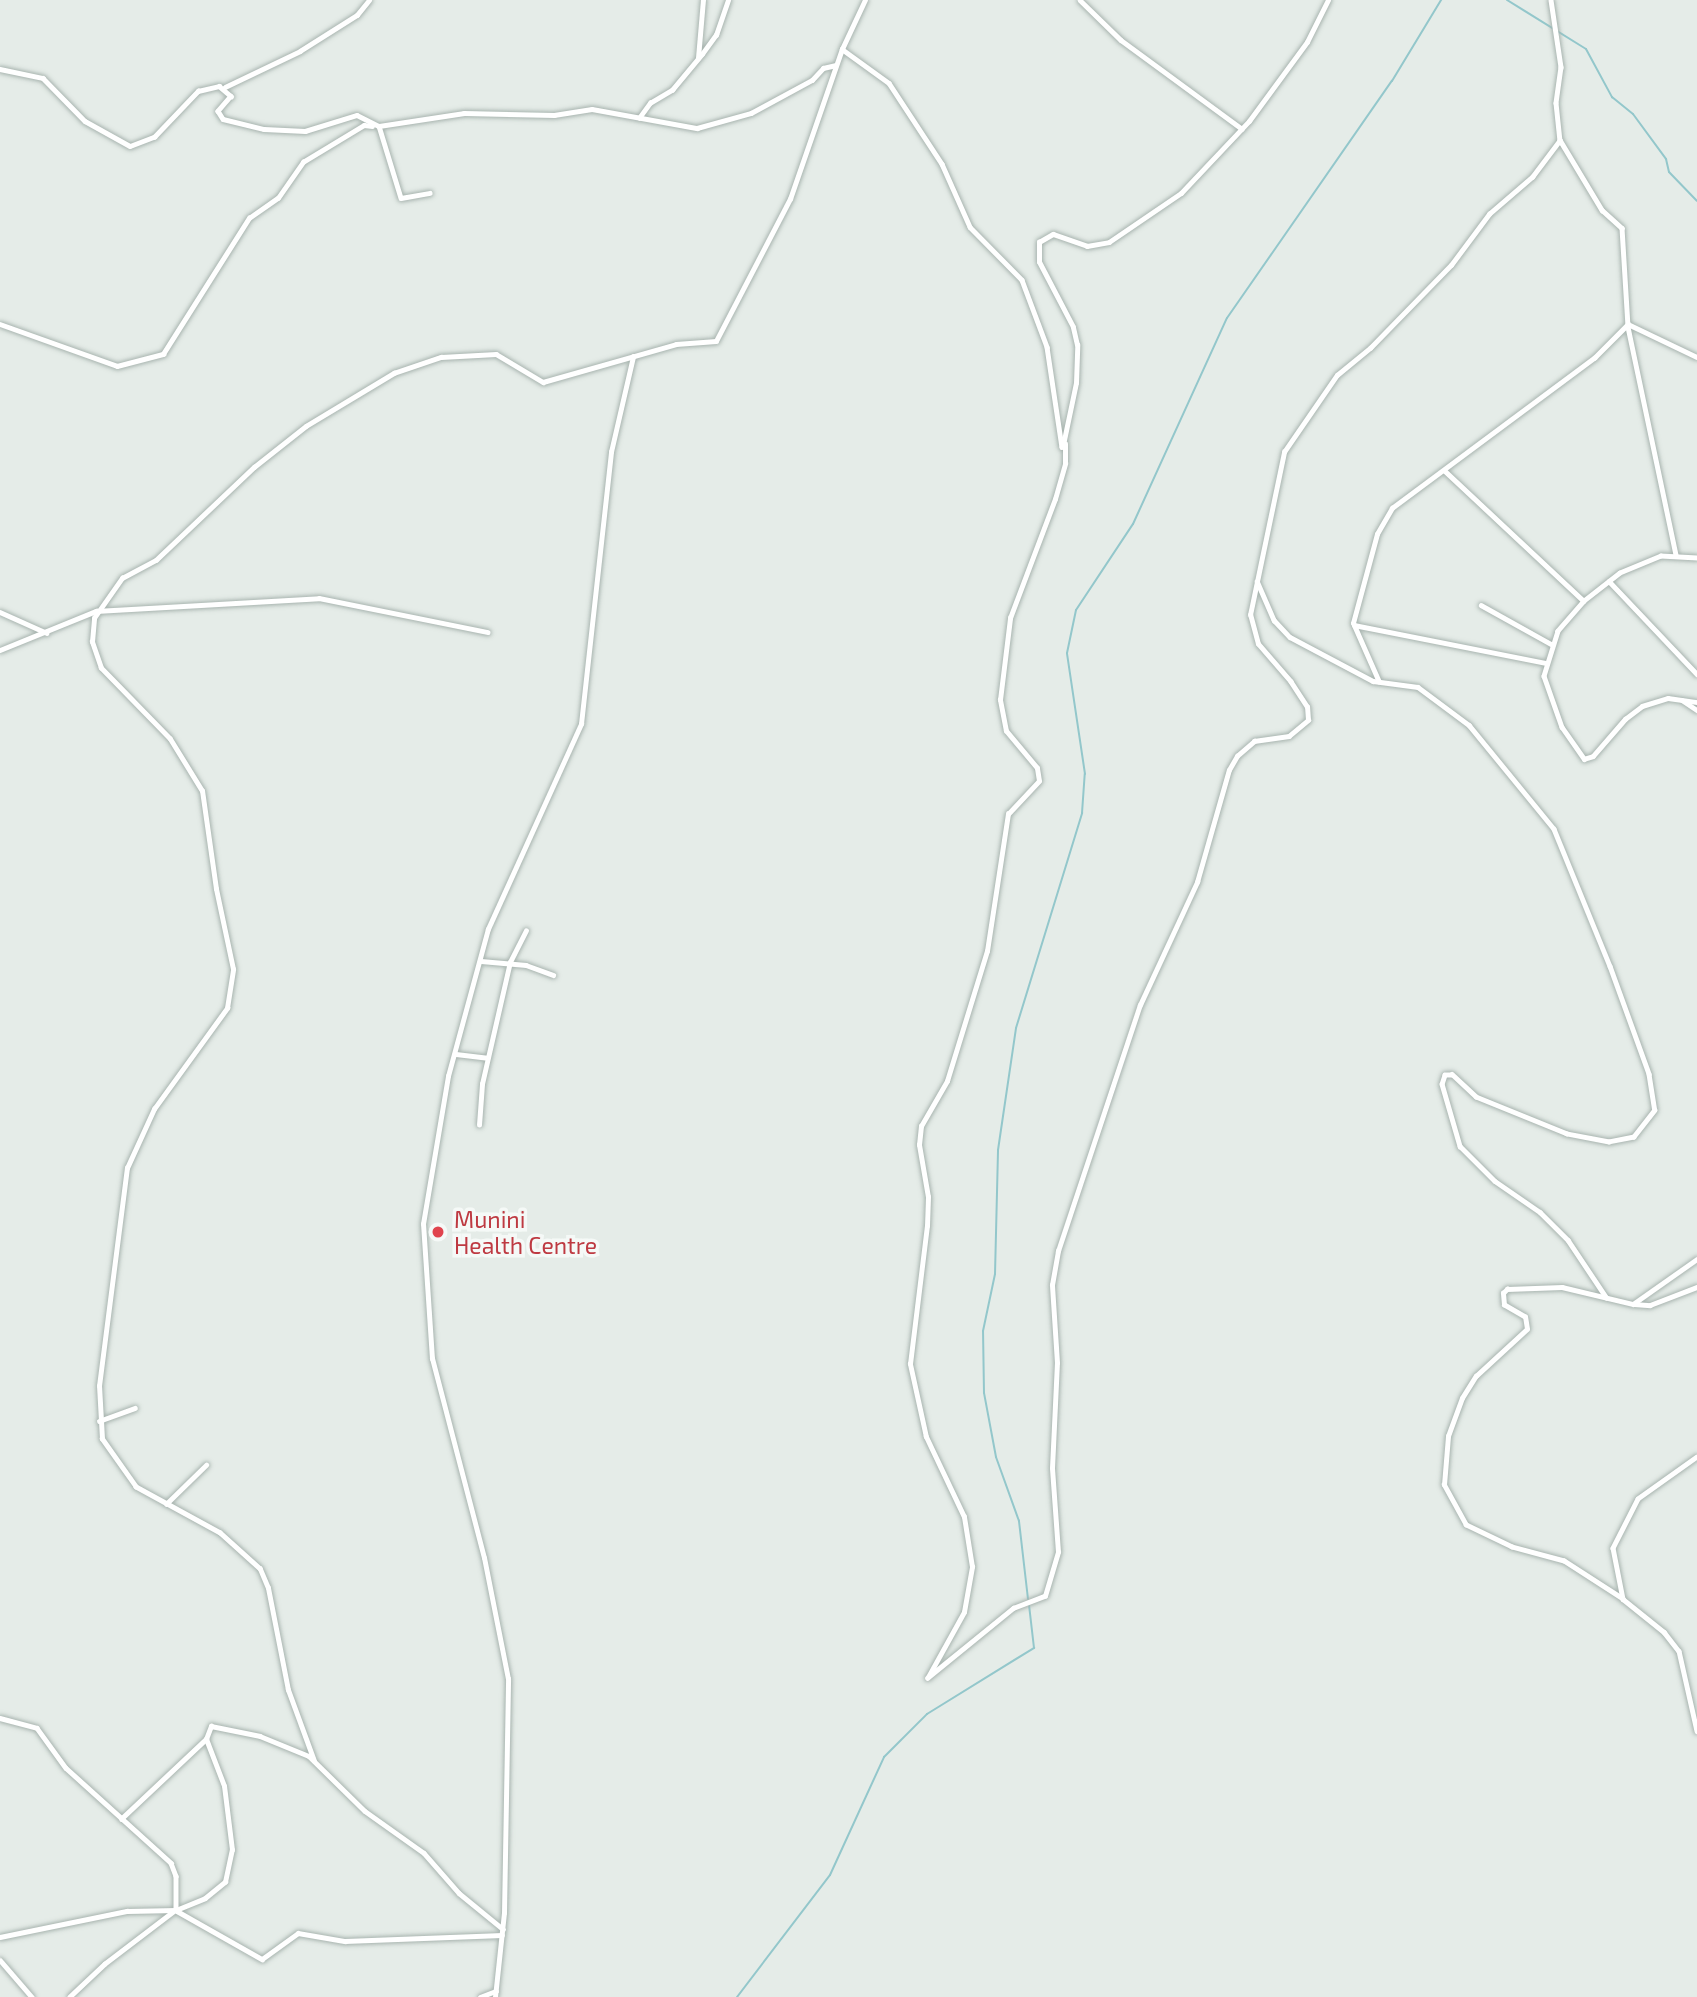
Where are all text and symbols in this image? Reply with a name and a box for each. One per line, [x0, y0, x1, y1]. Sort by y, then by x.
place label: Munini Health Centre [454, 1205, 597, 1259]
marker: Munini Health Centre [428, 1222, 448, 1242]

